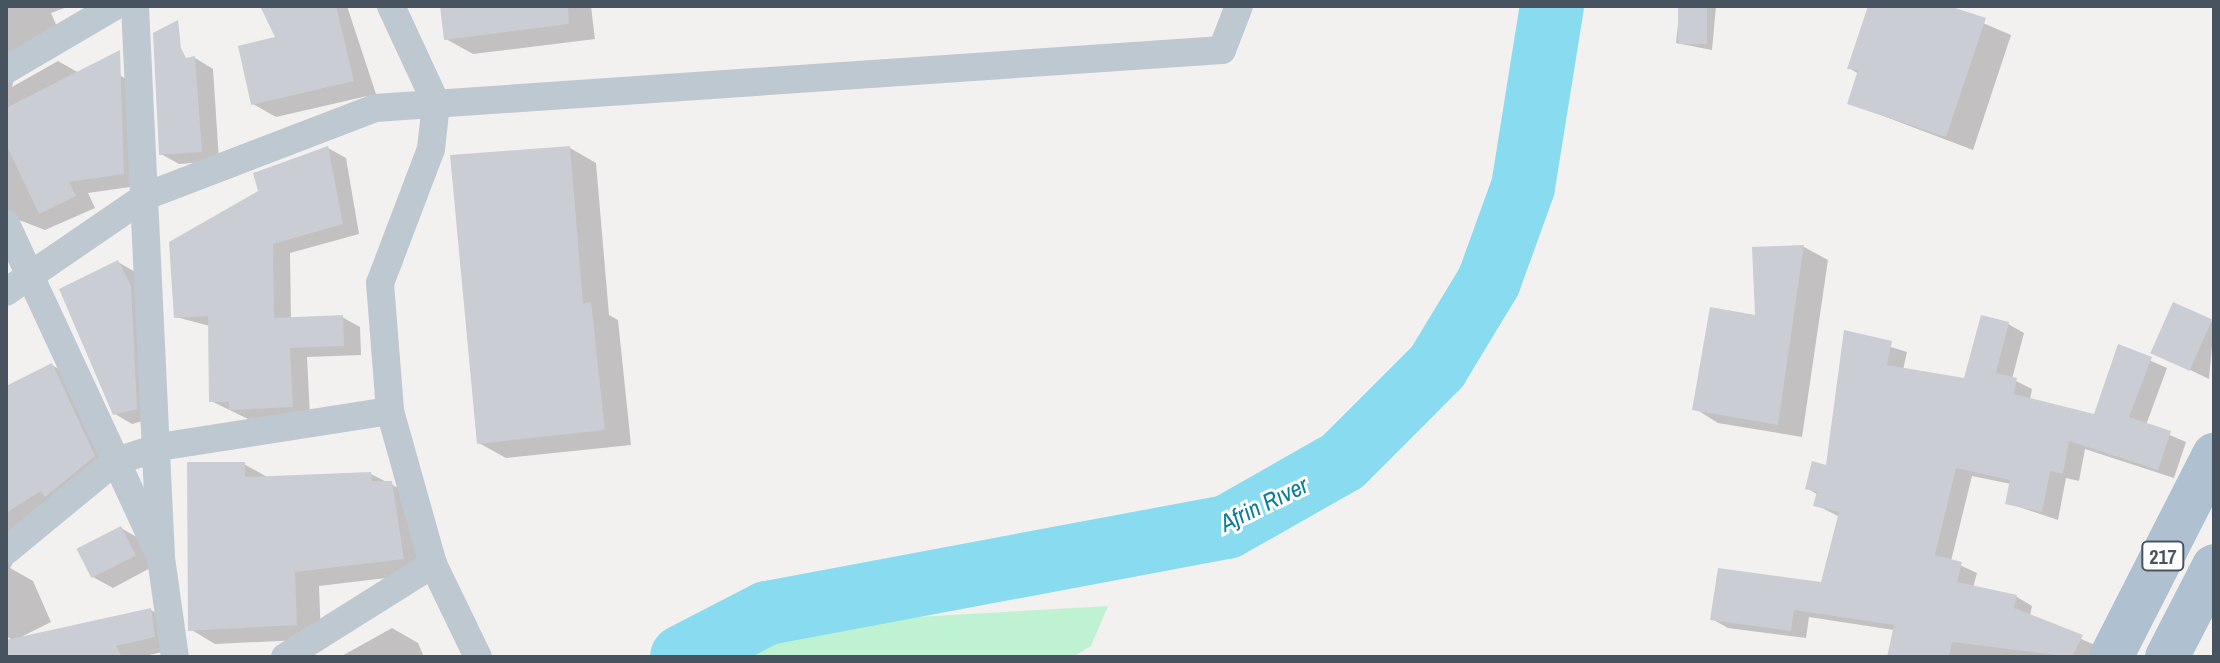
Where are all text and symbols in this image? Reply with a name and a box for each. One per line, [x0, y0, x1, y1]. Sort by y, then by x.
water label: Afrin Rıver [1215, 470, 1313, 538]
road number: 217 [2141, 540, 2185, 572]

